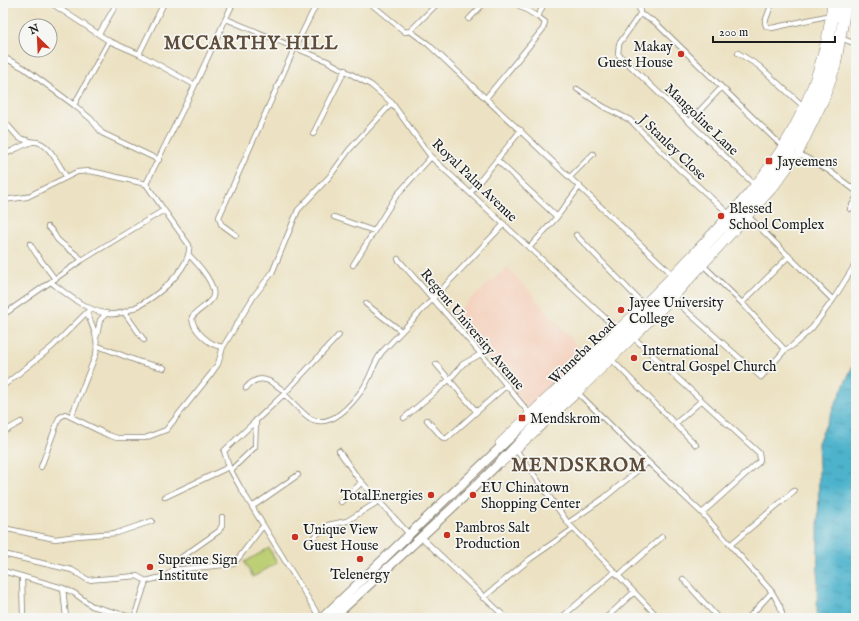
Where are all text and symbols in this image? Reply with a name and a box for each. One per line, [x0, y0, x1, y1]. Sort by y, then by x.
north arrow [18, 18, 58, 58]
scale bar [713, 18, 835, 44]
text: N [26, 21, 42, 39]
text: 200 m [719, 25, 748, 40]
district label: MCCARTHY HILL [164, 33, 338, 56]
place label: Makay Guest House [598, 38, 674, 72]
marker: Makay Guest House [676, 49, 686, 59]
street label: Mangoline Lane [660, 80, 743, 160]
street label: J Stanley Close [633, 110, 710, 185]
street label: Royal Palm Avenue [428, 135, 521, 227]
place label: Jayeemens [775, 153, 837, 171]
marker: Jayeemens [764, 156, 774, 166]
place label: Blessed School Complex [729, 200, 825, 234]
marker: Blessed School Complex [716, 211, 726, 221]
street label: Regent University Avenue [416, 265, 529, 394]
place label: Jayee University College [627, 294, 724, 328]
marker: Jayee University College [616, 305, 626, 315]
street label: Winneba Road [545, 315, 620, 388]
place label: International Central Gospel Church [642, 342, 777, 376]
marker: International Central Gospel Church [629, 353, 639, 363]
place label: Mendskrom [530, 410, 600, 428]
marker: Mendskrom [517, 413, 527, 423]
district label: MENDSKROM [511, 455, 647, 478]
place label: EU Chinatown Shopping Center [481, 479, 580, 513]
place label: TotalEnergies [340, 487, 423, 505]
marker: TotalEnergies [426, 490, 436, 500]
marker: EU Chinatown Shopping Center [468, 490, 478, 500]
place label: Pambros Salt Production [455, 519, 530, 553]
place label: Unique View Guest House [303, 521, 379, 555]
marker: Pambros Salt Production [442, 530, 452, 540]
marker: Unique View Guest House [290, 532, 300, 542]
place label: Supreme Sign Institute [158, 551, 238, 585]
marker: Telenergy [355, 554, 365, 564]
marker: Supreme Sign Institute [145, 562, 155, 572]
place label: Telenergy [330, 566, 390, 584]

